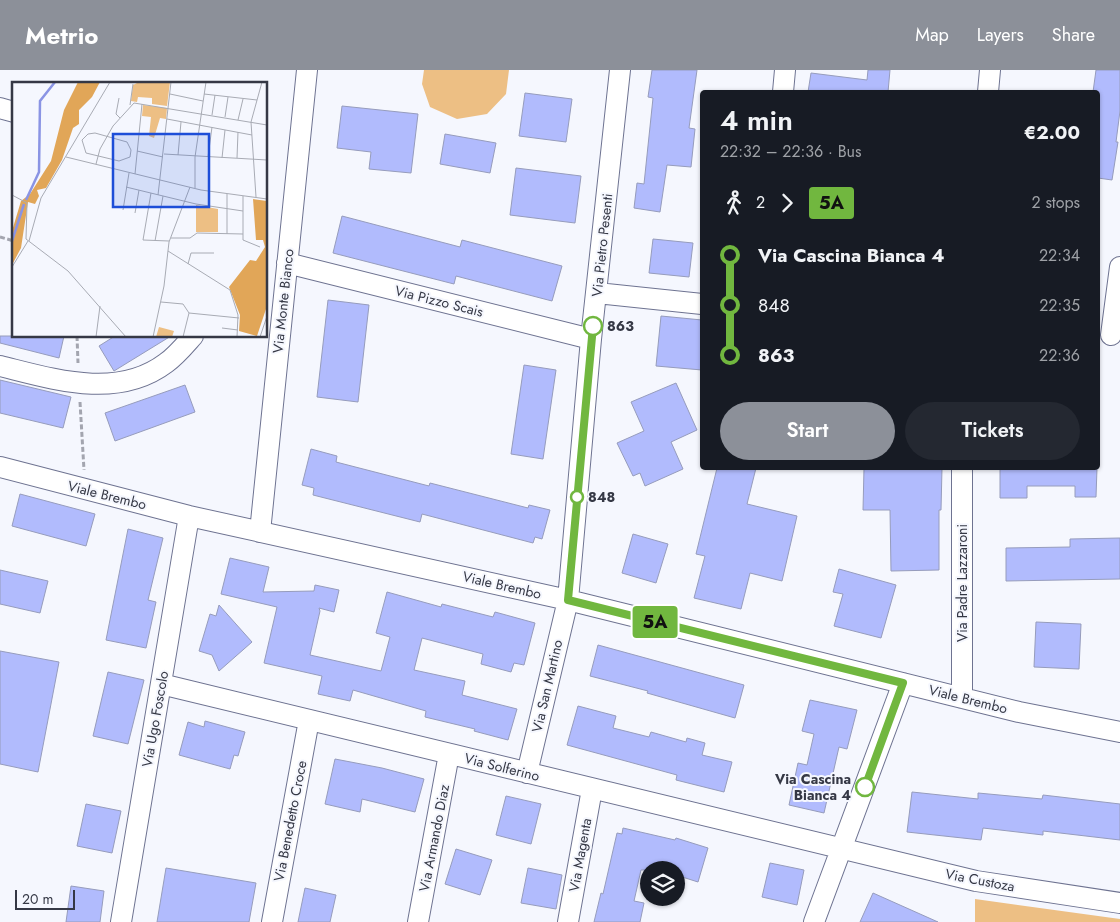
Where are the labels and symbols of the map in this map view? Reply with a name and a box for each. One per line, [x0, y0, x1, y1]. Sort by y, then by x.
inset map [12, 82, 268, 338]
street label: Via Pietro Pesenti [587, 192, 617, 298]
street label: Via Monte Bianco [268, 247, 298, 354]
street label: Via Pizzo Scais [393, 280, 486, 322]
marker: 863 [583, 316, 603, 336]
place label: 863 [607, 316, 634, 336]
street label: Viale Brembo [66, 476, 149, 515]
place label: 848 [588, 487, 616, 507]
marker: 848 [570, 490, 584, 504]
street label: Via Padre Lazzaroni [952, 524, 972, 642]
street label: Viale Brembo [461, 566, 544, 604]
line badge: 5A [632, 606, 678, 638]
street label: Via San Martino [527, 637, 567, 734]
street label: Via Ugo Foscolo [137, 669, 173, 769]
street label: Viale Brembo [927, 680, 1010, 719]
street label: Via Solferino [462, 748, 542, 786]
street label: Via Benedetto Croce [268, 759, 312, 883]
place label: Via Cascina Bianca 4 [774, 769, 851, 805]
marker: Via Cascina Bianca 4 [855, 777, 875, 797]
street label: Via Armando Diaz [414, 782, 454, 893]
street label: Via Magenta [564, 817, 596, 893]
street label: Via Custoza [944, 863, 1016, 897]
scale bar [15, 887, 75, 910]

